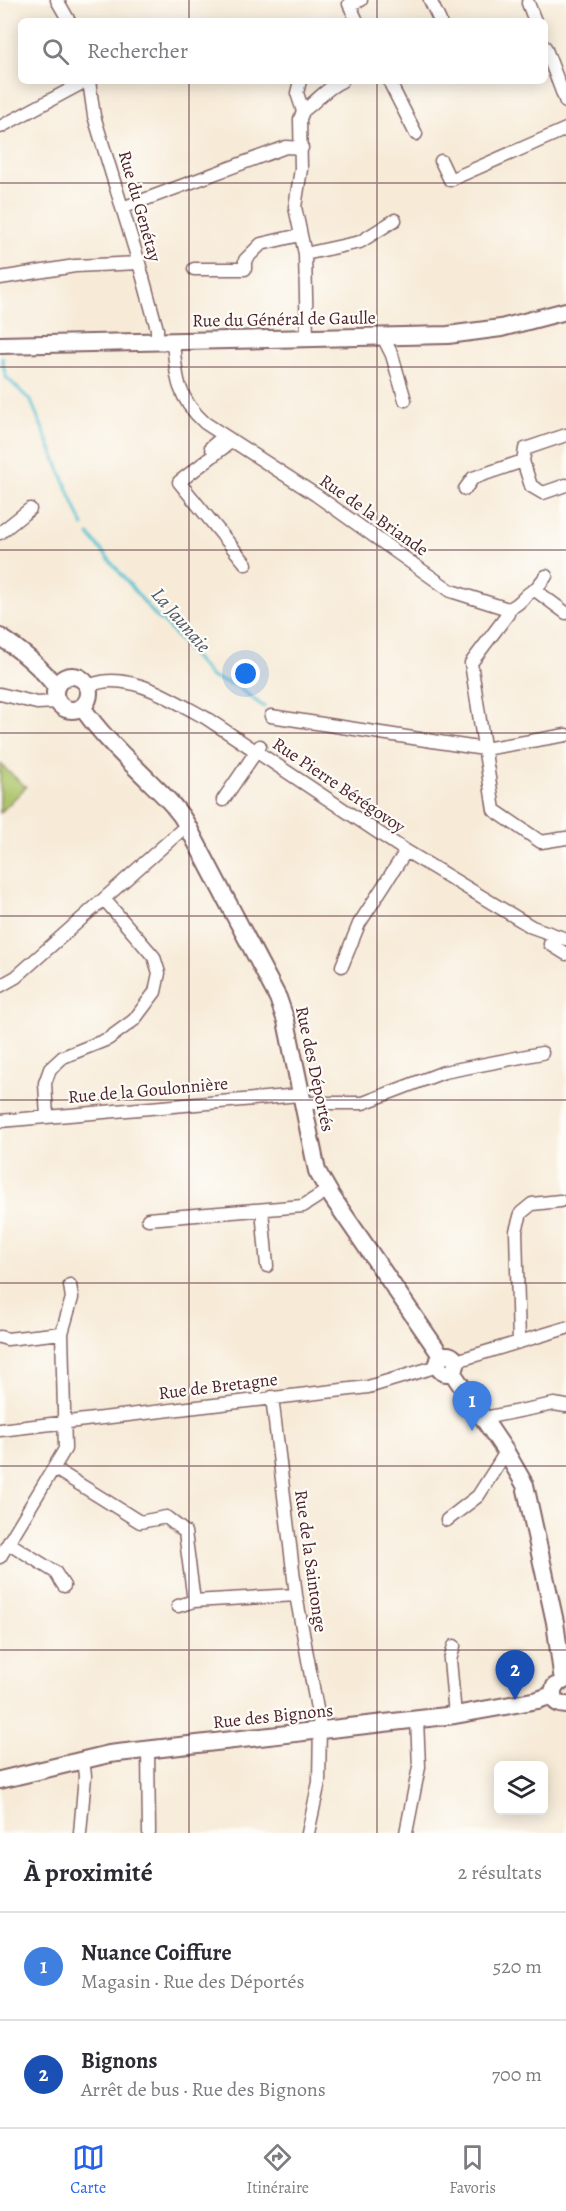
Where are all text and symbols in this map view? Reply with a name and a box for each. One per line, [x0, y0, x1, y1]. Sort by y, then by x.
search box [18, 18, 548, 84]
icon: search [39, 35, 72, 68]
text: Rechercher [87, 36, 188, 66]
street label: Rue du Genétay [113, 148, 168, 265]
street label: Rue du Général de Gaulle [192, 305, 376, 333]
street label: Rue de la Briande [315, 468, 433, 562]
water label: La Jaunaie [145, 582, 217, 658]
your location [231, 659, 260, 688]
street label: Rue Pierre Bérégovoy [268, 732, 411, 839]
street label: Rue des Déportés [290, 1004, 340, 1134]
street label: Rue de la Goulonnière [67, 1071, 229, 1109]
street label: Rue de Bretagne [157, 1367, 279, 1405]
pin: 1 [452, 1382, 492, 1431]
street label: Rue de la Saintonge [289, 1488, 333, 1634]
pin: 2 [496, 1650, 534, 1700]
street label: Rue des Bignons [212, 1698, 334, 1734]
map controls [494, 1761, 548, 1815]
button: layers [494, 1761, 548, 1815]
text: À proximité [24, 1855, 153, 1890]
text: 2 résultats [458, 1859, 542, 1886]
text: Nuance Coiffure [81, 1938, 232, 1968]
text: 1 [40, 1953, 47, 1980]
text: 520 m [493, 1953, 542, 1980]
text: Magasin · Rue des Déportés [81, 1968, 305, 1995]
text: Bignons [81, 2046, 157, 2076]
text: 2 [39, 2061, 48, 2088]
text: 700 m [492, 2061, 542, 2088]
text: Arrêt de bus · Rue des Bignons [81, 2076, 326, 2103]
tab: Carte [70, 2141, 106, 2199]
tab: Itinéraire [246, 2141, 309, 2199]
tab: Favoris [449, 2141, 496, 2199]

